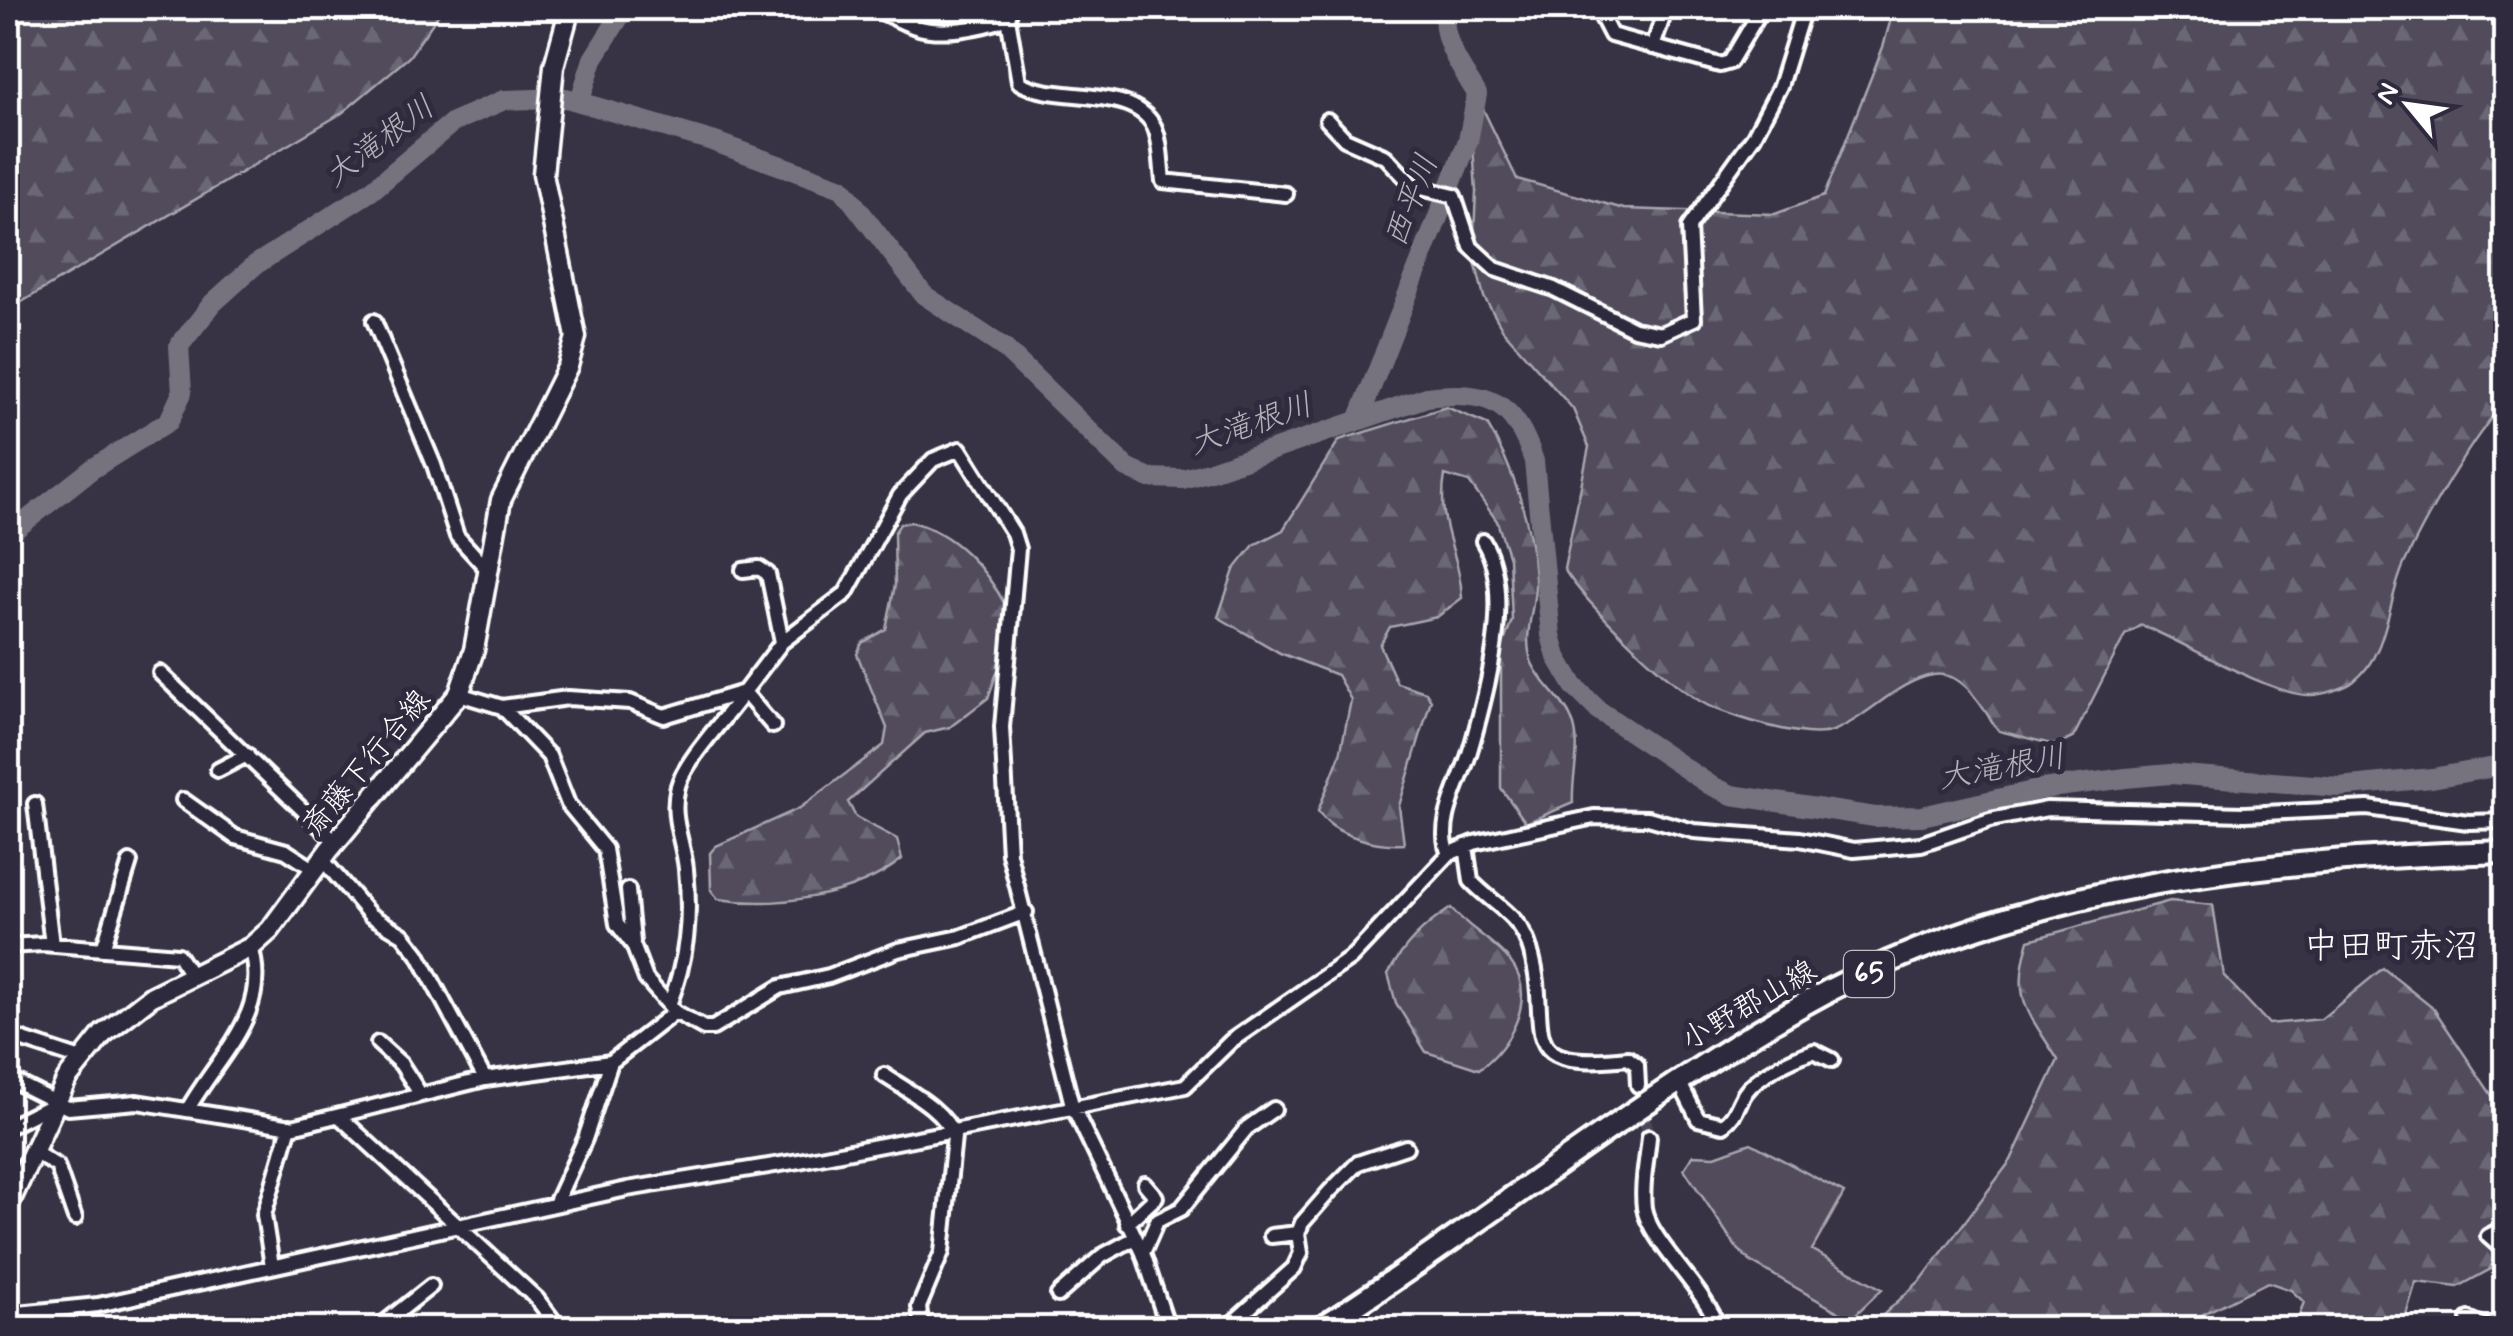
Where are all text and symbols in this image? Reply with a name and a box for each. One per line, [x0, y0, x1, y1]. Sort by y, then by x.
north arrow [2358, 55, 2458, 155]
text: N [2368, 77, 2409, 111]
water label: 大滝根川 [316, 87, 444, 197]
water label: 西平川 [1375, 149, 1449, 253]
water label: 大滝根川 [1184, 384, 1318, 466]
street label: 斎藤下行合線 [294, 682, 440, 844]
water label: 大滝根川 [1935, 736, 2069, 800]
district label: 中田町赤沼 [2303, 924, 2479, 970]
road number: 65 [1844, 951, 1894, 997]
street label: 小野郡山線 [1674, 952, 1824, 1060]

